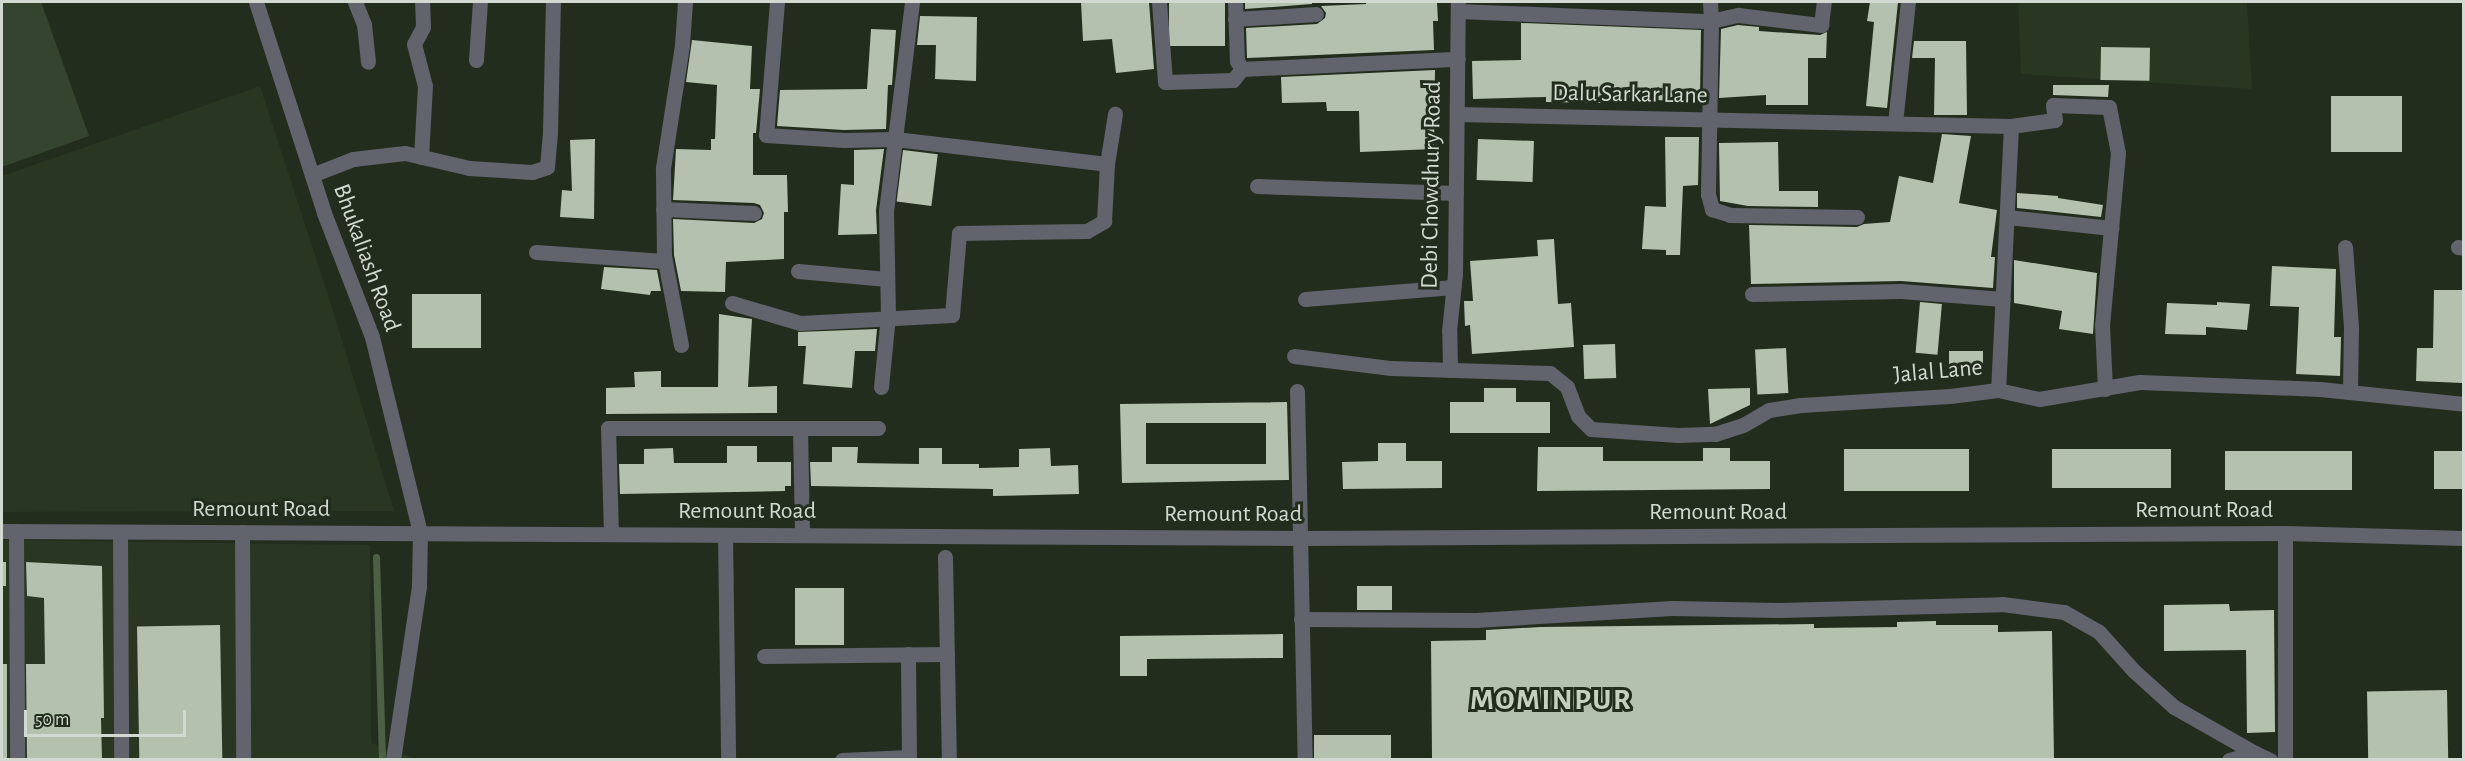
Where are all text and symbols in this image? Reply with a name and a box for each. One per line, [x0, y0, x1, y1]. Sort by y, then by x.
street label: Dalu Sarkar Lane [1552, 79, 1708, 111]
street label: Debi Chowdhury Road [1416, 81, 1448, 289]
street label: Bhukaliash Road [326, 180, 406, 336]
street label: Jalal Lane [1892, 354, 1984, 390]
street label: Remount Road [192, 496, 330, 524]
street label: Remount Road [2135, 497, 2273, 525]
street label: Remount Road [678, 498, 816, 526]
street label: Remount Road [1649, 499, 1787, 527]
street label: Remount Road [1164, 501, 1302, 529]
district label: MOMINPUR [1470, 682, 1632, 718]
scale bar [27, 698, 189, 736]
text: 50 m [35, 711, 69, 729]

